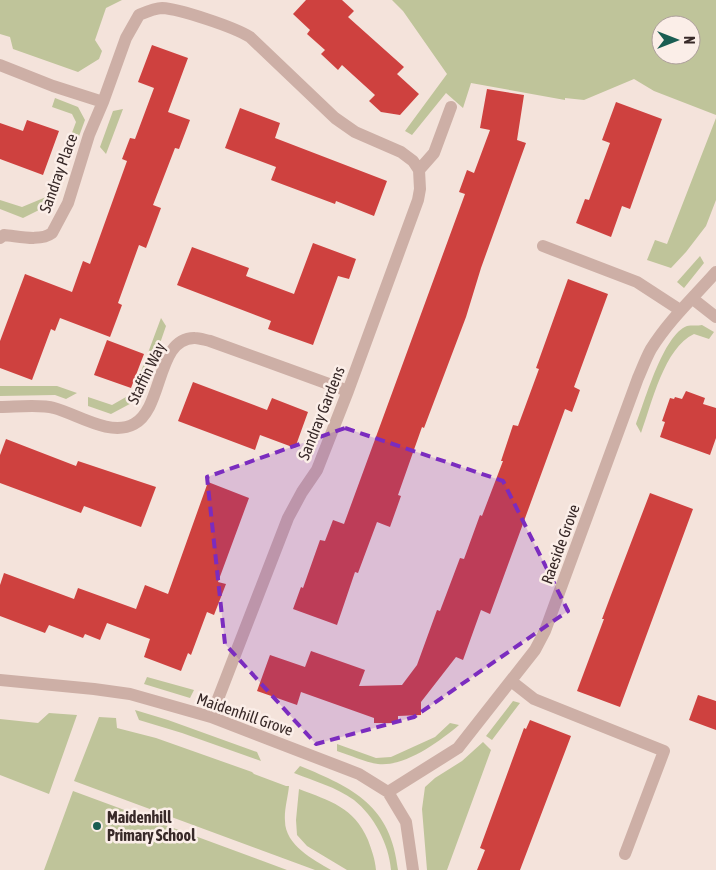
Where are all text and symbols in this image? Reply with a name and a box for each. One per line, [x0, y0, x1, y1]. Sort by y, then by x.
north arrow [651, 15, 701, 65]
text: N [681, 36, 697, 44]
street label: Sandray Place [35, 131, 82, 215]
street label: Staffin Way [123, 339, 170, 407]
street label: Sandray Gardens [294, 363, 349, 463]
street label: Raeside Grove [537, 502, 583, 586]
street label: Maidenhill Grove [194, 689, 296, 739]
place label: Maidenhill Primary School [107, 808, 196, 844]
marker: Maidenhill Primary School [91, 820, 103, 832]

